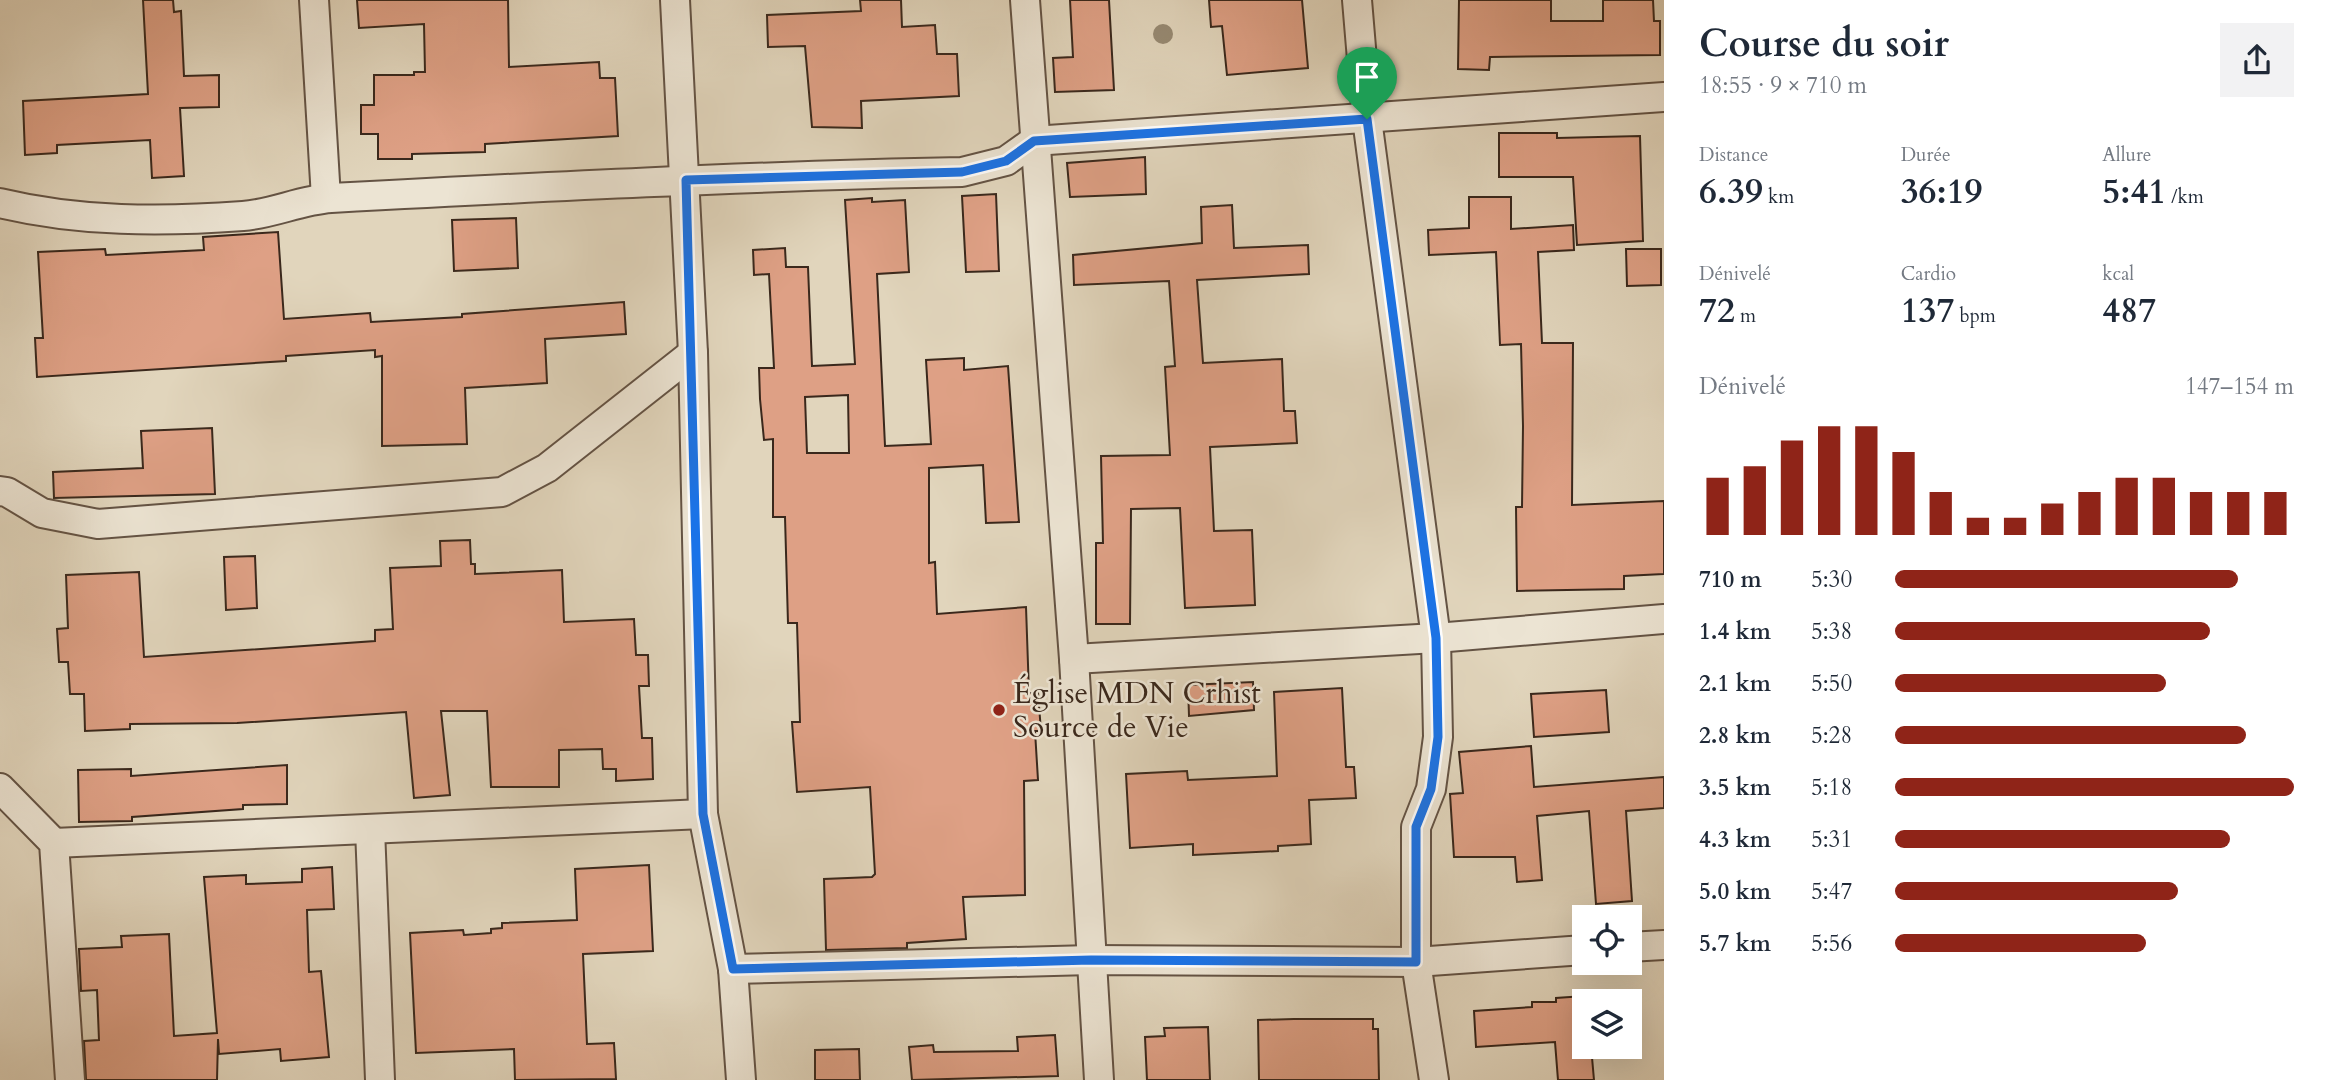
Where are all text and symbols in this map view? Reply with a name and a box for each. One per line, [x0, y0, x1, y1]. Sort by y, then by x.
text: Course du soir [1699, 18, 1949, 70]
button: share [2220, 23, 2294, 97]
pin [1337, 47, 1397, 119]
icon: arrive [1348, 58, 1386, 96]
text: 18:55 · 9 × 710 m [1699, 70, 1867, 101]
text: Distance [1699, 142, 1768, 168]
text: Durée [1901, 142, 1951, 168]
text: Allure [2102, 142, 2152, 168]
text: 6.39 [1699, 168, 1763, 216]
text: 36:19 [1901, 168, 1983, 216]
text: 5:41 [2102, 168, 2166, 216]
text: km [1763, 184, 1794, 210]
text: /km [2166, 184, 2204, 210]
text: Dénivelé [1699, 261, 1771, 287]
text: Cardio [1901, 261, 1956, 287]
text: kcal [2102, 261, 2134, 287]
text: 72 [1699, 287, 1735, 335]
text: 137 [1901, 287, 1954, 335]
text: 487 [2102, 287, 2156, 335]
text: m [1735, 303, 1756, 329]
text: bpm [1954, 303, 1996, 329]
text: Dénivelé [1699, 371, 1786, 402]
text: 147–154 m [2185, 371, 2294, 402]
text: 710 m [1699, 564, 1762, 595]
text: 5:30 [1811, 564, 1852, 595]
text: 1.4 km [1699, 616, 1771, 647]
text: 5:38 [1811, 616, 1852, 647]
text: 2.1 km [1699, 668, 1771, 699]
text: 5:50 [1811, 668, 1852, 699]
place label: Église MDN Crhist Source de Vie [1013, 673, 1261, 748]
marker: Église MDN Crhist Source de Vie [991, 702, 1007, 718]
text: 2.8 km [1699, 720, 1771, 751]
text: 5:28 [1811, 720, 1852, 751]
text: 3.5 km [1699, 772, 1771, 803]
text: 5:18 [1811, 772, 1852, 803]
text: 4.3 km [1699, 824, 1771, 855]
text: 5:31 [1811, 824, 1852, 855]
text: 5.0 km [1699, 876, 1771, 907]
text: 5:47 [1811, 876, 1852, 907]
map controls [1572, 905, 1642, 1059]
button: locate [1572, 905, 1642, 975]
text: 5.7 km [1699, 928, 1771, 959]
text: 5:56 [1811, 928, 1852, 959]
button: layers [1572, 989, 1642, 1059]

